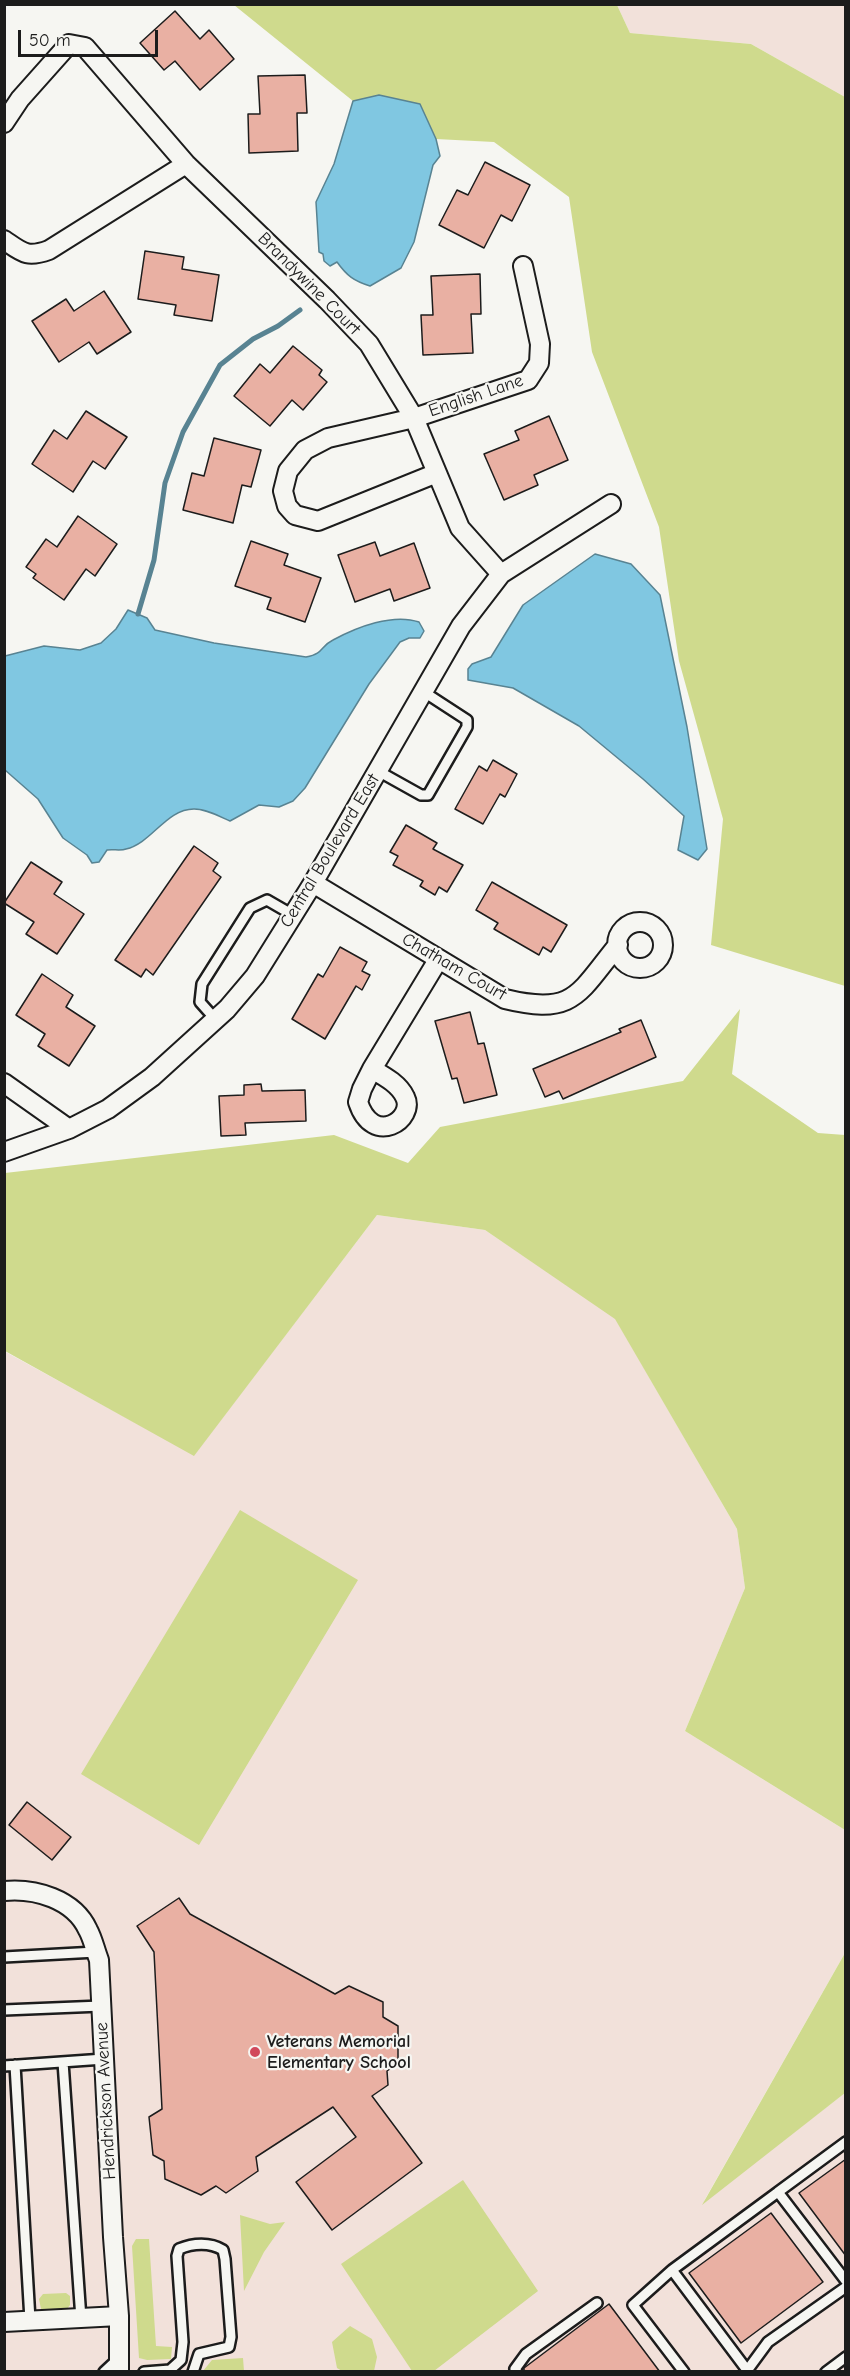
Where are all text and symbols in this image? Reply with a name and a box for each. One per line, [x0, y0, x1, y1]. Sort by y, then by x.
scale bar [21, 18, 160, 56]
text: 50 m [29, 30, 71, 51]
street label: Brandywine Court [253, 228, 365, 340]
street label: English Lane [426, 370, 526, 422]
street label: Central Boulevard East [276, 770, 384, 932]
street label: Chatham Court [398, 928, 510, 1006]
street label: Hendrickson Avenue [91, 2022, 121, 2180]
place label: Veterans Memorial Elementary School [267, 2031, 411, 2074]
marker: Veterans Memorial Elementary School [248, 2045, 262, 2059]

